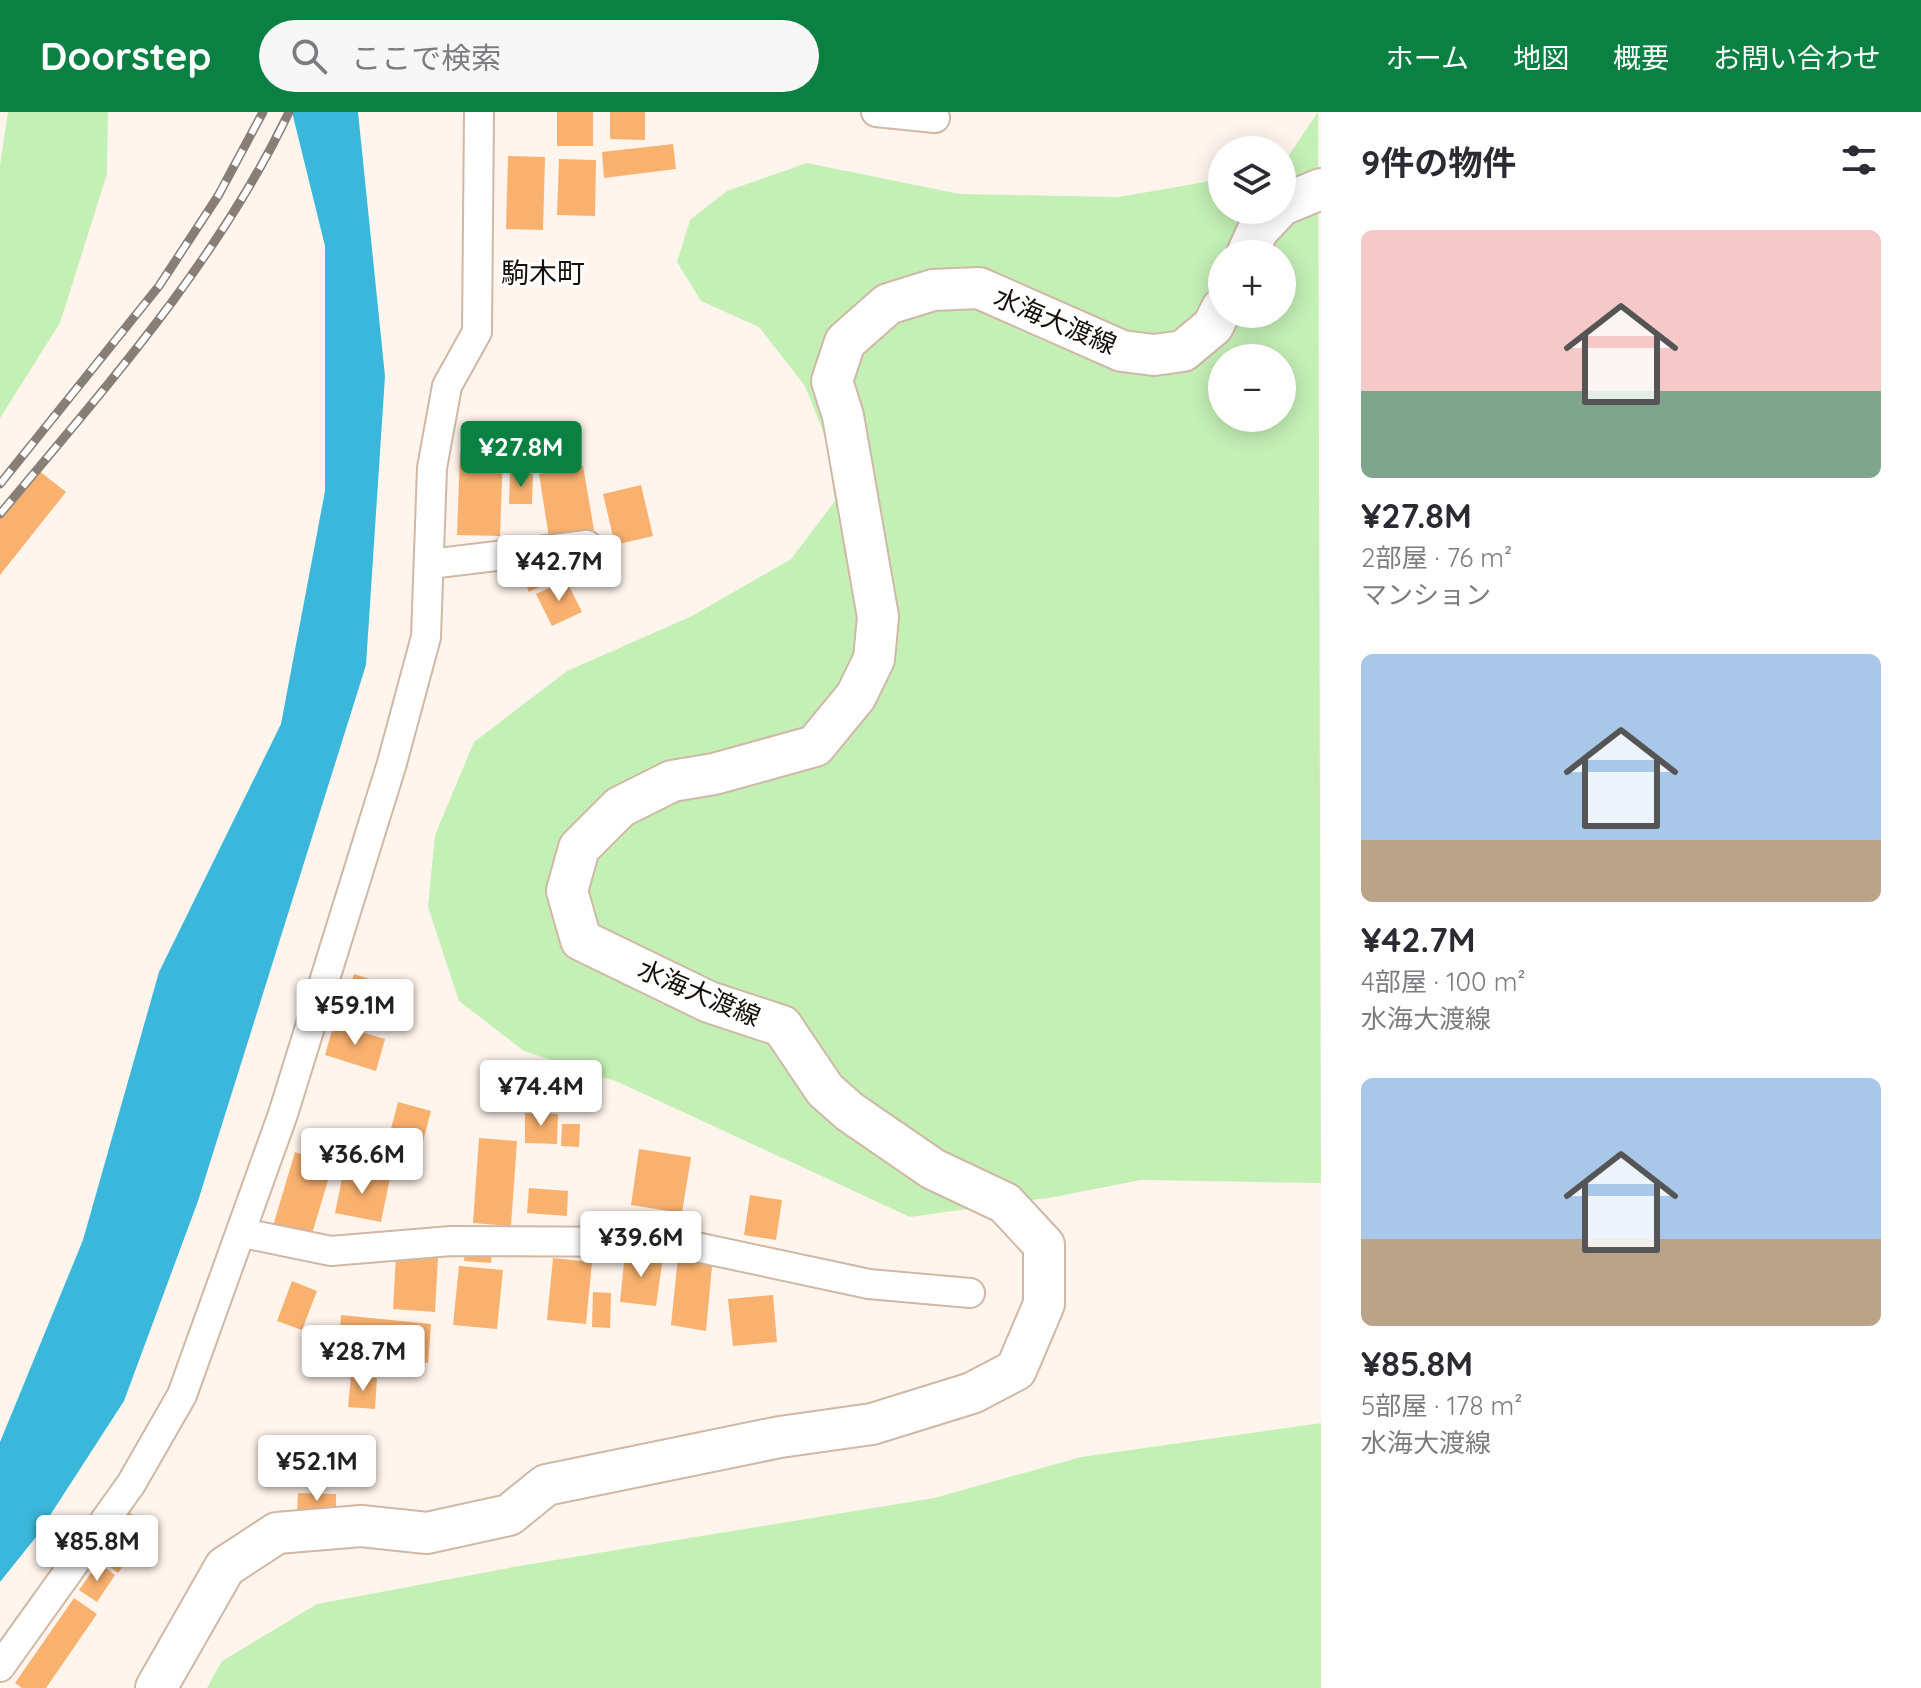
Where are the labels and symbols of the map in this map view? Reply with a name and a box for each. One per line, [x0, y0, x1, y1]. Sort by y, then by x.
district label: 駒木町 [501, 255, 585, 290]
street label: 水海大渡線 [989, 280, 1121, 361]
pin: ¥27.8M [456, 421, 586, 489]
pin: ¥42.7M [494, 535, 624, 603]
street label: 水海大渡線 [633, 952, 765, 1033]
pin: ¥59.1M [290, 979, 420, 1047]
pin: ¥74.4M [476, 1060, 606, 1128]
pin: ¥36.6M [297, 1128, 427, 1196]
pin: ¥39.6M [576, 1211, 706, 1279]
pin: ¥28.7M [298, 1325, 428, 1393]
pin: ¥52.1M [252, 1435, 382, 1503]
pin: ¥85.8M [32, 1515, 162, 1583]

